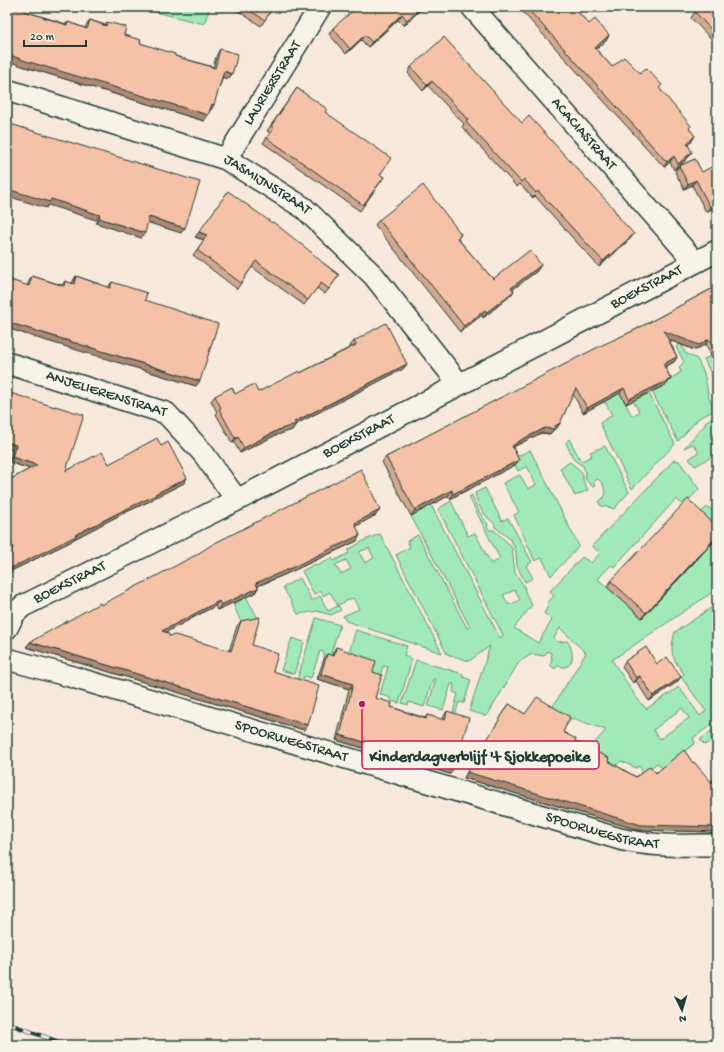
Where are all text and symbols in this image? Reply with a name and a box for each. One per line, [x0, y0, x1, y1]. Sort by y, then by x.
scale bar [24, 22, 86, 48]
text: 20 m [30, 31, 55, 45]
street label: LAURIERSTRAAT [240, 37, 306, 129]
street label: ACACIASTRAAT [547, 94, 621, 175]
street label: JASMIJNSTRAAT [220, 151, 316, 220]
street label: BOEKSTRAAT [607, 261, 687, 314]
street label: ANJELIERENSTRAAT [44, 367, 170, 422]
street label: BOEKSTRAAT [319, 410, 399, 463]
street label: BOEKSTRAAT [30, 557, 110, 609]
street label: SPOORWEGSTRAAT [233, 716, 351, 767]
callout: Kinderdagverblijf 't Sjokkepoeike [362, 741, 599, 769]
text: Kinderdagverblijf 't Sjokkepoeike [369, 748, 591, 768]
street label: SPOORWEGSTRAAT [543, 808, 661, 854]
north arrow [662, 990, 702, 1030]
text: N [679, 1012, 687, 1024]

